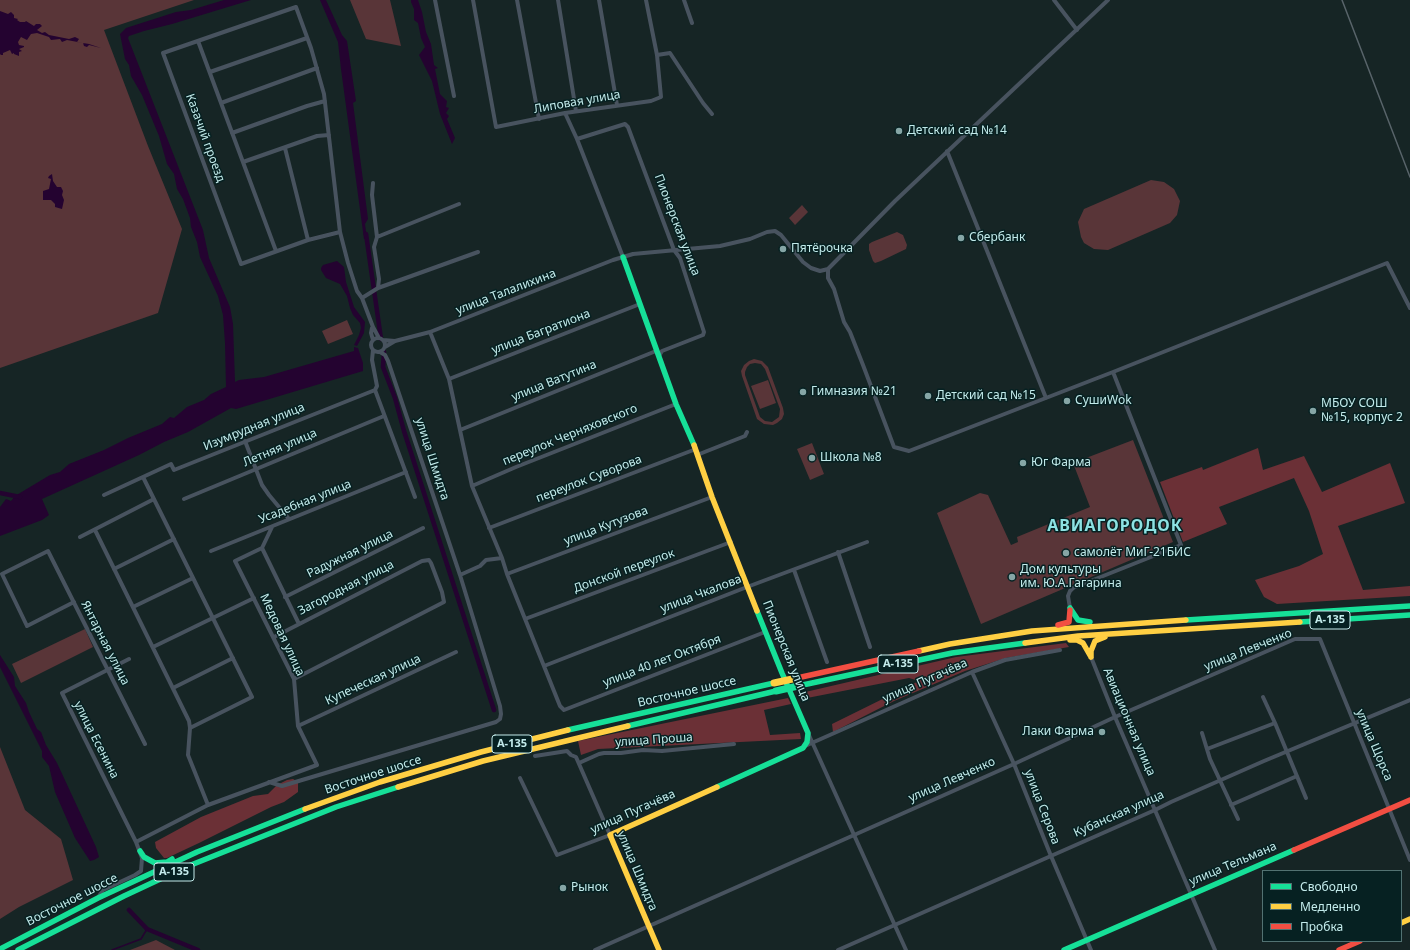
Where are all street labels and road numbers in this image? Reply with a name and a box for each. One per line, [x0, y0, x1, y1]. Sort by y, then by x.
street label: Липовая улица [533, 87, 621, 117]
street label: Казачий проезд [182, 92, 228, 184]
street label: Пионерская улица [651, 172, 703, 278]
street label: улица Талалихина [454, 266, 558, 318]
street label: улица Багратиона [490, 307, 592, 357]
street label: улица Ватутина [509, 357, 599, 405]
street label: Изумрудная улица [201, 400, 307, 454]
street label: переулок Черняховского [500, 401, 640, 469]
street label: улица Шмидта [412, 416, 452, 502]
street label: Летняя улица [241, 426, 319, 470]
street label: переулок Суворова [534, 452, 644, 506]
street label: Усадебная улица [257, 477, 353, 527]
street label: улица Кутузова [562, 503, 650, 549]
street label: Радужная улица [304, 527, 396, 581]
street label: Донской переулок [572, 546, 676, 596]
street label: Загородная улица [296, 558, 396, 618]
street label: улица Чкалова [658, 572, 744, 616]
street label: Медовая улица [257, 591, 307, 679]
street label: Янтарная улица [78, 598, 132, 688]
street label: Пионерская улица [759, 598, 813, 704]
road number: А-135 [1310, 611, 1350, 629]
street label: улица Левченко [1202, 626, 1294, 674]
street label: улица 40 лет Октября [601, 632, 723, 690]
street label: Купеческая улица [323, 652, 423, 708]
road number: А-135 [878, 655, 918, 673]
street label: улица Пугачёва [880, 656, 970, 706]
street label: Авиационная улица [1100, 666, 1158, 778]
street label: Восточное шоссе [636, 674, 738, 710]
street label: улица Есенина [70, 699, 122, 781]
street label: улица Щорса [1352, 707, 1396, 783]
street label: улица Проша [615, 730, 693, 750]
road number: А-135 [492, 735, 532, 753]
street label: Восточное шоссе [323, 753, 423, 797]
street label: улица Левченко [906, 754, 998, 806]
street label: улица Серова [1021, 767, 1063, 847]
street label: улица Пугачёва [588, 787, 678, 837]
street label: Кубанская улица [1072, 788, 1166, 840]
street label: улица Шмидта [614, 829, 660, 913]
street label: улица Тельмана [1187, 839, 1279, 889]
road number: А-135 [154, 863, 194, 881]
street label: Восточное шоссе [24, 871, 120, 929]

